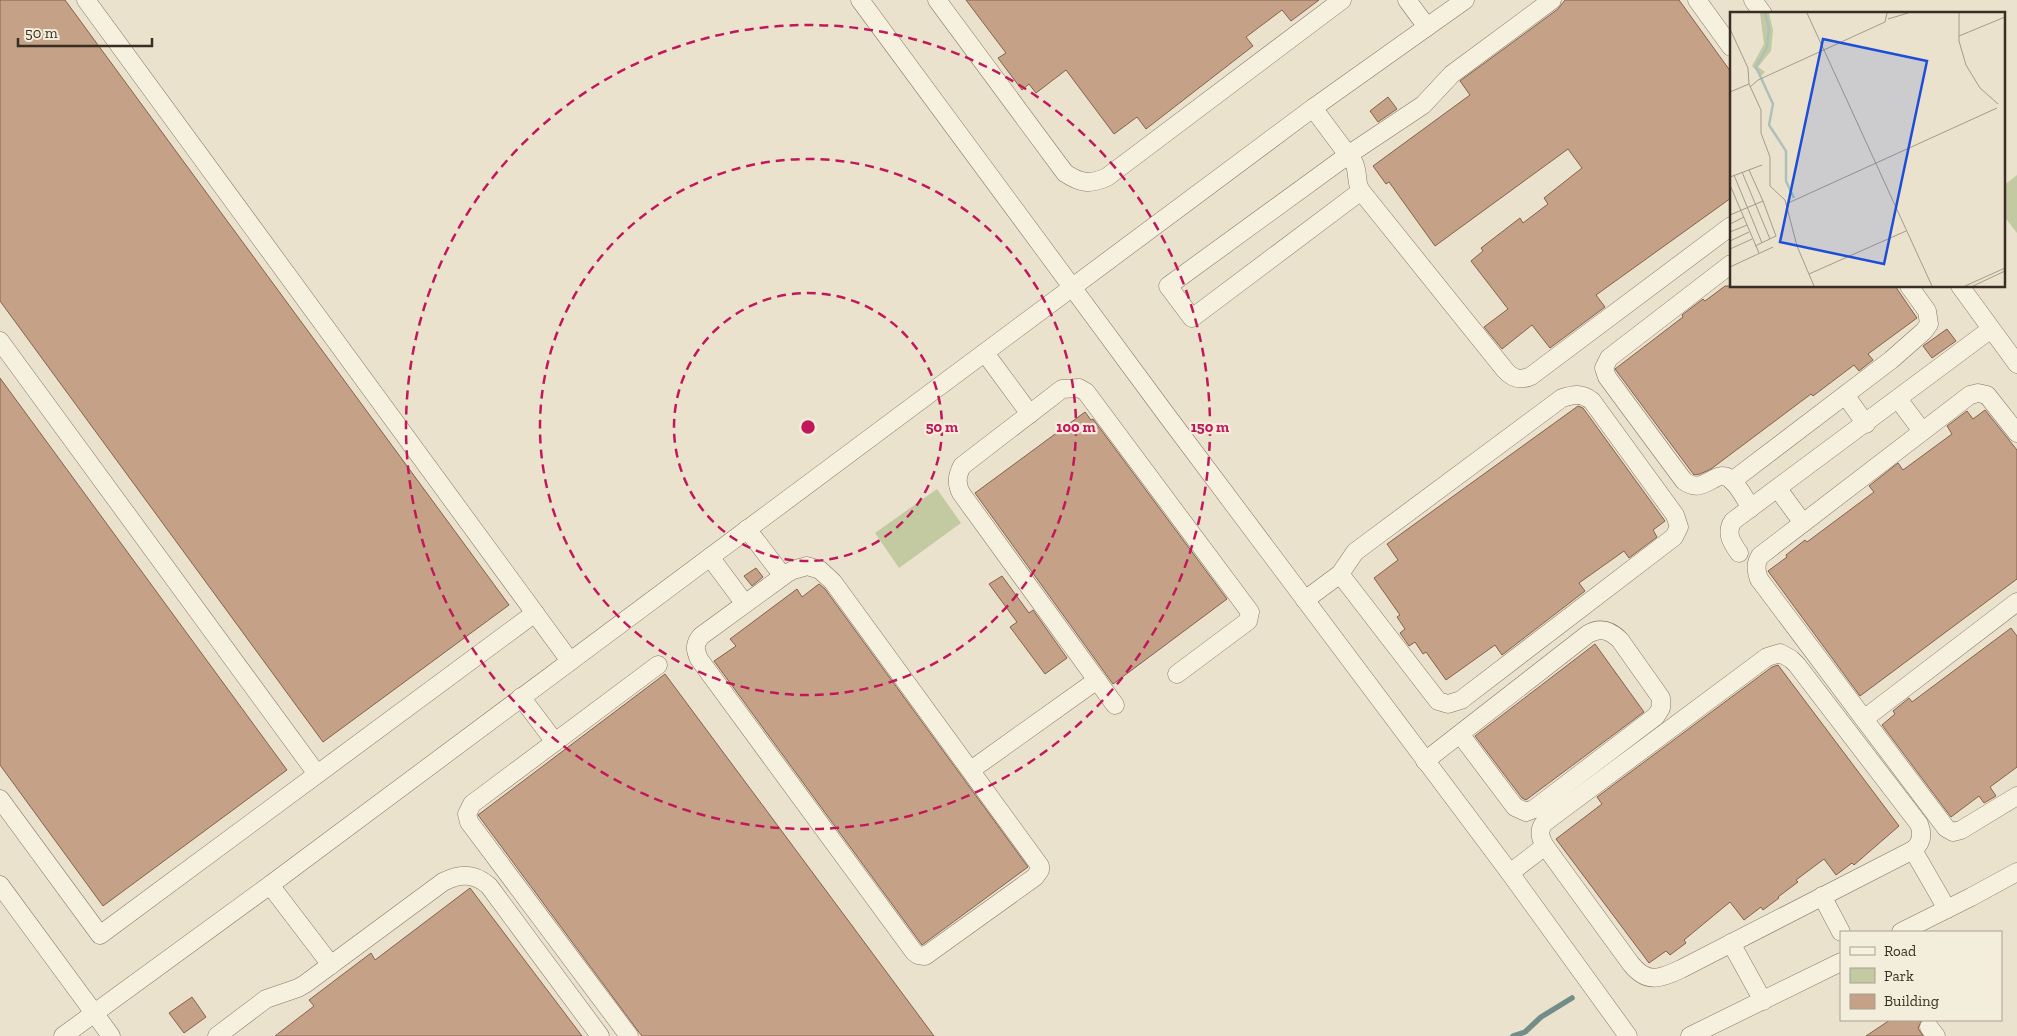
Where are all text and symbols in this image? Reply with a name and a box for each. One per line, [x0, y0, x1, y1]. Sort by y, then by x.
inset map [1730, 12, 2004, 288]
scale bar [18, 15, 151, 47]
text: 50 m [25, 24, 58, 42]
centre of rings [799, 418, 817, 436]
text: 50 m [926, 418, 958, 436]
text: 100 m [1056, 418, 1096, 436]
text: 150 m [1191, 418, 1229, 436]
legend [1840, 931, 2002, 1021]
text: Road [1884, 942, 1917, 960]
text: Park [1884, 967, 1914, 985]
text: Building [1884, 992, 1939, 1010]

